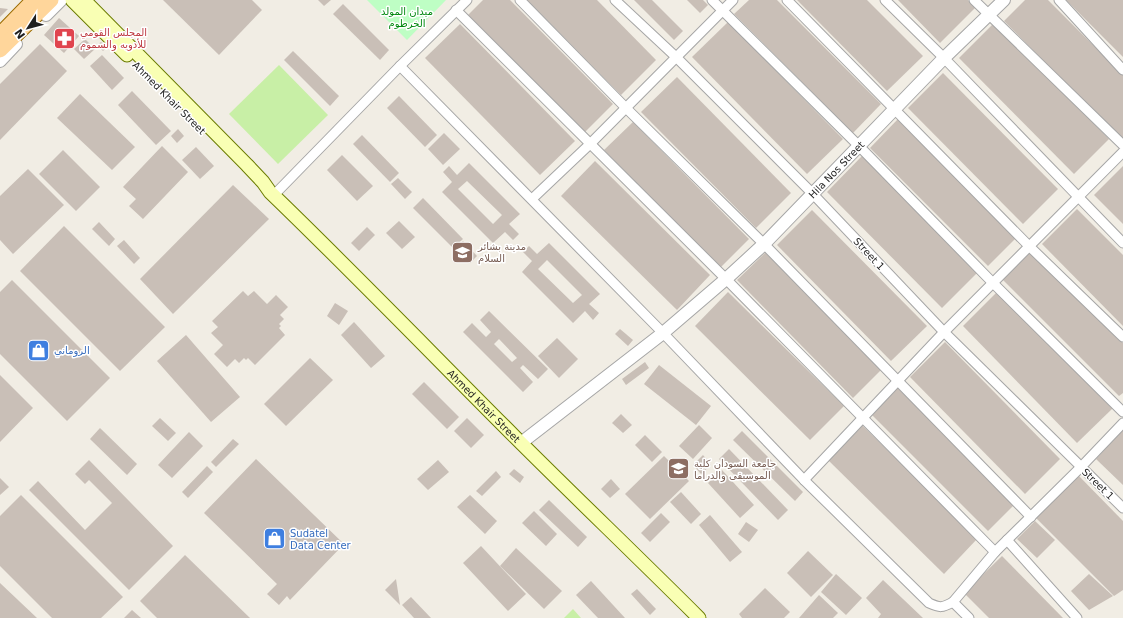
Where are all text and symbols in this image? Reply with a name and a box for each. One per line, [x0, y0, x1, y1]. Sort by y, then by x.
park label: ميدان المولد الخرطوم [381, 6, 433, 29]
north arrow [8, 8, 48, 48]
pharmacy icon: المجلس القومي للأدويه والسموم [52, 25, 78, 51]
text: N [12, 26, 28, 41]
place label: المجلس القومي للأدويه والسموم [80, 27, 147, 51]
street label: Ahmed Khair Street [130, 59, 208, 137]
street label: Hila Nos Street [806, 139, 866, 200]
street label: Street 1 [851, 236, 887, 272]
school or university icon: مدينة بشائر السلام [450, 239, 476, 265]
place label: مدينة بشائر السلام [477, 241, 526, 264]
shop icon: الروماني [26, 337, 52, 363]
place label: الروماني [54, 345, 90, 357]
street label: Ahmed Khair Street [445, 367, 523, 445]
school or university icon: جامعة السودان كلية الموسيقى والدراما [665, 456, 691, 482]
place label: جامعة السودان كلية الموسيقى والدراما [694, 458, 776, 482]
street label: Street 1 [1080, 466, 1116, 502]
shop icon: Sudatel Data Center [261, 526, 287, 552]
place label: Sudatel Data Center [290, 528, 352, 551]

